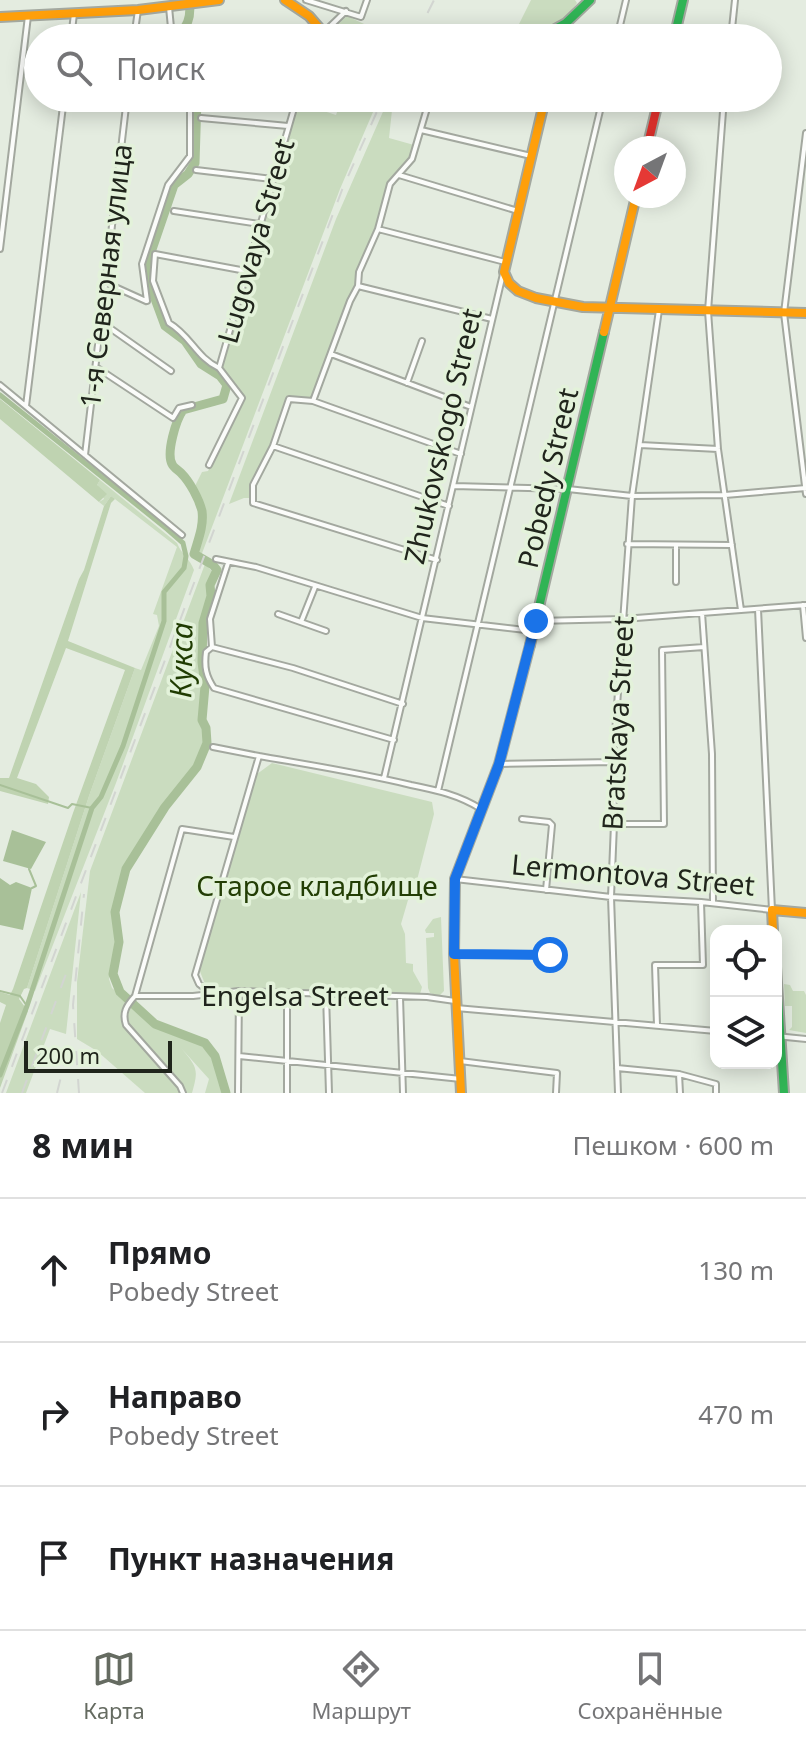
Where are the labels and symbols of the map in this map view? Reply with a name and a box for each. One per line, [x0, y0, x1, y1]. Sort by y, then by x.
street label: Lugovaya Street [208, 134, 302, 347]
north arrow [614, 136, 686, 208]
street label: 1-я Северная улица [70, 142, 140, 410]
street label: Zhukovskogo Street [394, 304, 490, 567]
street label: Pobedy Street [508, 384, 586, 572]
route end [518, 603, 554, 639]
street label: Bratskaya Street [592, 615, 642, 831]
water label: Кукса [159, 622, 202, 698]
street label: Lermontova Street [510, 844, 756, 904]
park label: Старое кладбище [196, 866, 438, 904]
route start [532, 937, 568, 973]
street label: Engelsa Street [201, 976, 389, 1014]
scale bar [24, 1037, 172, 1073]

